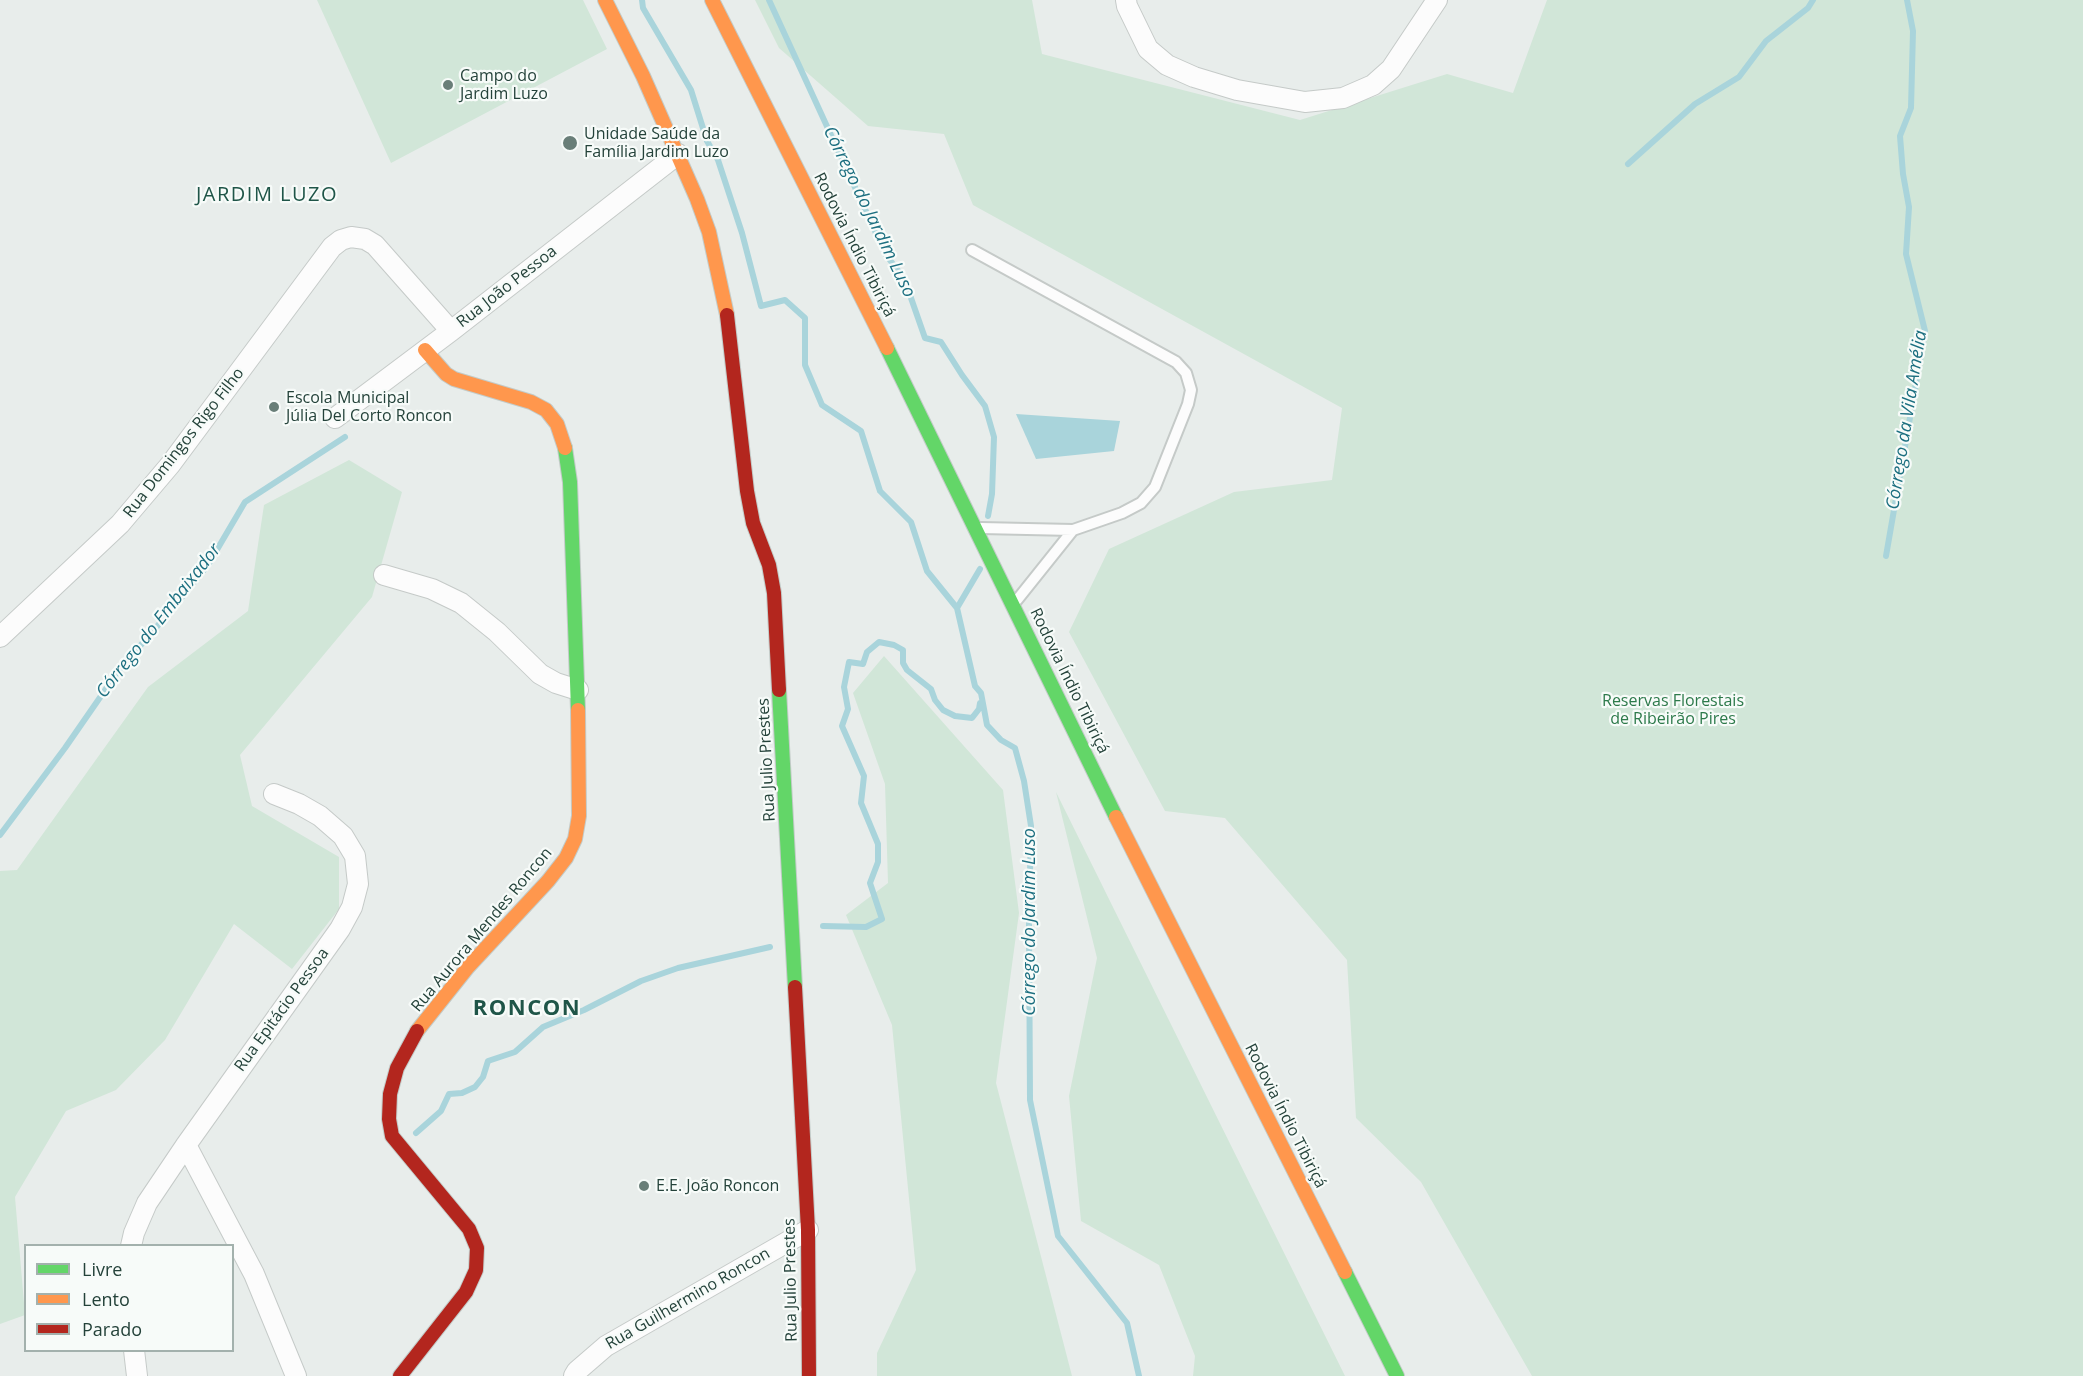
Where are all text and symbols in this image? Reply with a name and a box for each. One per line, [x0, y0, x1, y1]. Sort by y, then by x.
place label: Campo do Jardim Luzo [460, 66, 548, 104]
marker: Campo do Jardim Luzo [441, 78, 455, 92]
water label: Córrego do Jardim Luso [818, 123, 920, 301]
place label: Unidade Saúde da Família Jardim Luzo [584, 124, 729, 162]
marker: Unidade Saúde da Família Jardim Luzo [561, 134, 579, 152]
street label: Rodovia Índio Tibiriçá [809, 169, 899, 321]
district label: JARDIM LUZO [196, 183, 338, 207]
street label: Rua João Pessoa [453, 242, 561, 332]
water label: Córrego da Vila Amélia [1882, 329, 1932, 511]
street label: Rua Domingos Rigo Filho [120, 364, 248, 522]
place label: Escola Municipal Júlia Del Corto Roncon [286, 388, 452, 426]
marker: Escola Municipal Júlia Del Corto Roncon [267, 400, 281, 414]
water label: Córrego do Embaixador [92, 540, 226, 702]
street label: Rodovia Índio Tibiriçá [1025, 605, 1113, 757]
park label: Reservas Florestais de Ribeirão Pires [1602, 691, 1744, 729]
street label: Rua Julio Prestes [754, 698, 780, 822]
water label: Córrego do Jardim Luso [1019, 828, 1041, 1016]
street label: Rua Aurora Mendes Roncon [408, 844, 556, 1016]
street label: Rua Epitácio Pessoa [231, 945, 333, 1075]
district label: RONCON [473, 996, 581, 1022]
street label: Rodovia Índio Tibiriçá [1240, 1040, 1330, 1192]
place label: E.E. João Roncon [656, 1176, 779, 1196]
marker: E.E. João Roncon [637, 1179, 651, 1193]
street label: Rua Julio Prestes [780, 1218, 802, 1342]
legend [24, 1244, 234, 1352]
street label: Rua Guilhermino Roncon [602, 1244, 774, 1354]
text: Livre [82, 1257, 122, 1281]
text: Lento [82, 1287, 130, 1311]
text: Parado [82, 1317, 142, 1341]

